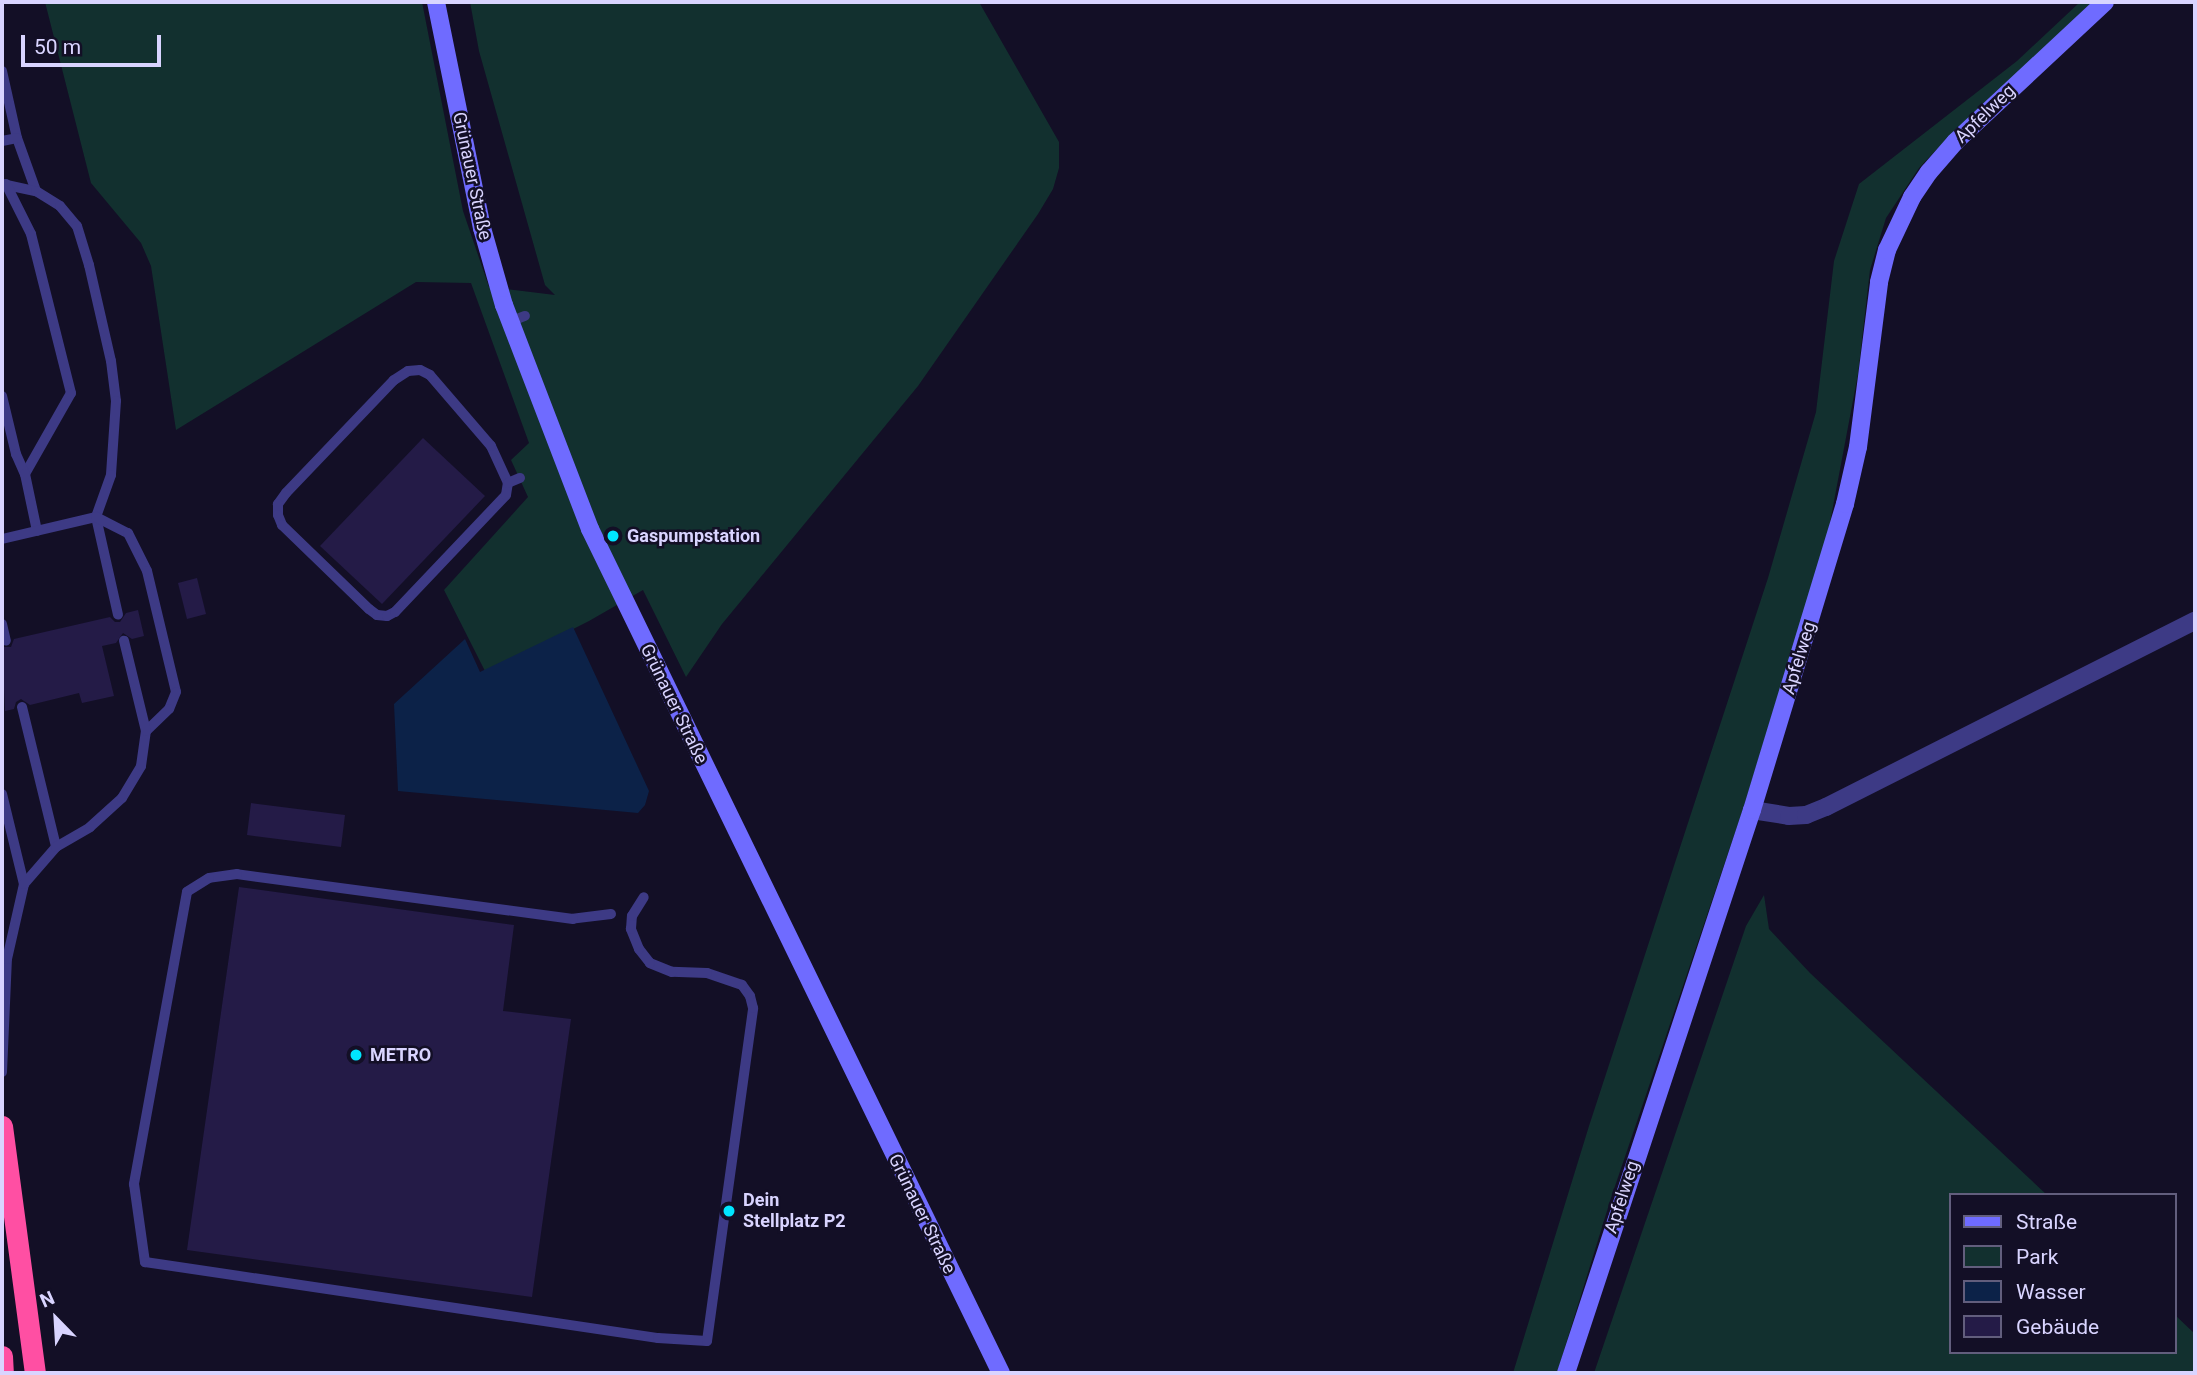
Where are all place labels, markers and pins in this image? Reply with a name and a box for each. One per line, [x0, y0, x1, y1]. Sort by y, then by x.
place label: Gaspumpstation [627, 525, 760, 547]
marker: Gaspumpstation [605, 528, 621, 544]
place label: METRO [370, 1044, 431, 1066]
marker: METRO [348, 1047, 364, 1063]
place label: Dein Stellplatz P2 [743, 1190, 846, 1232]
marker: Dein Stellplatz P2 [721, 1203, 737, 1219]

